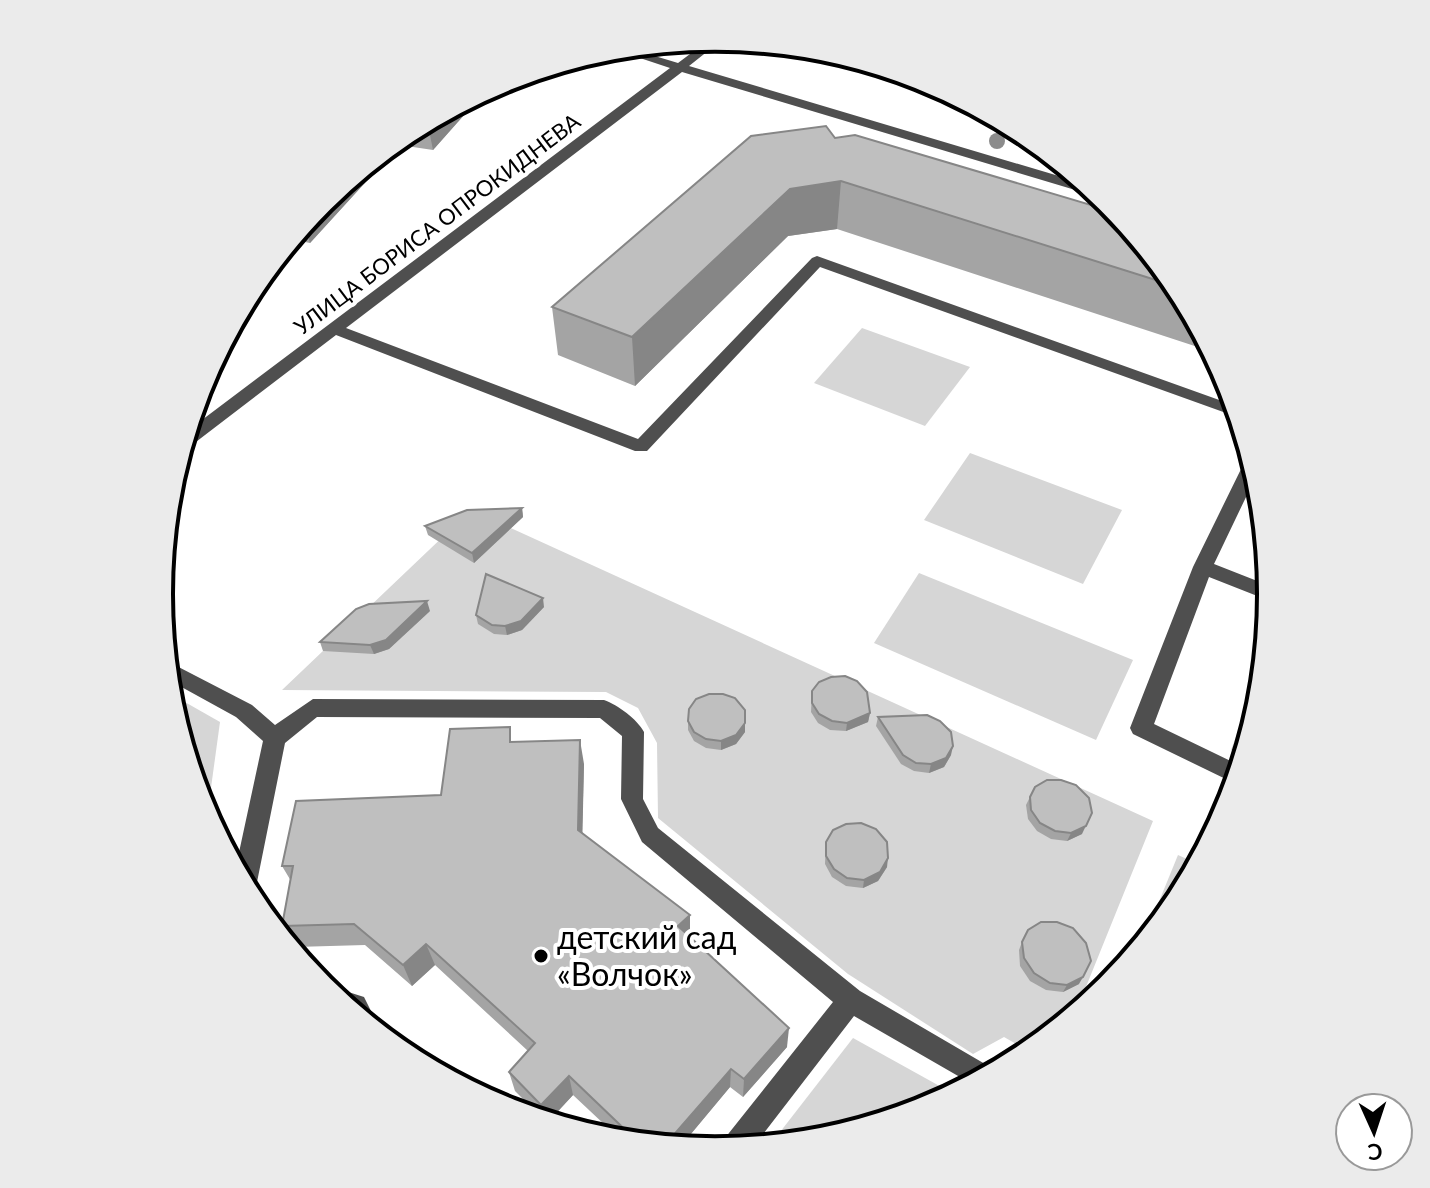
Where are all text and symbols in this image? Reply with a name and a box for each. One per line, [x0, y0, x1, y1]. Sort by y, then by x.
street label: УЛИЦА БОРИСА ОПРОКИДНЕВА [288, 107, 585, 340]
place label: детский сад «Волчок» [557, 917, 737, 993]
marker: детский сад «Волчок» [532, 947, 550, 965]
north arrow [1334, 1092, 1414, 1172]
text: С [1367, 1139, 1383, 1166]

